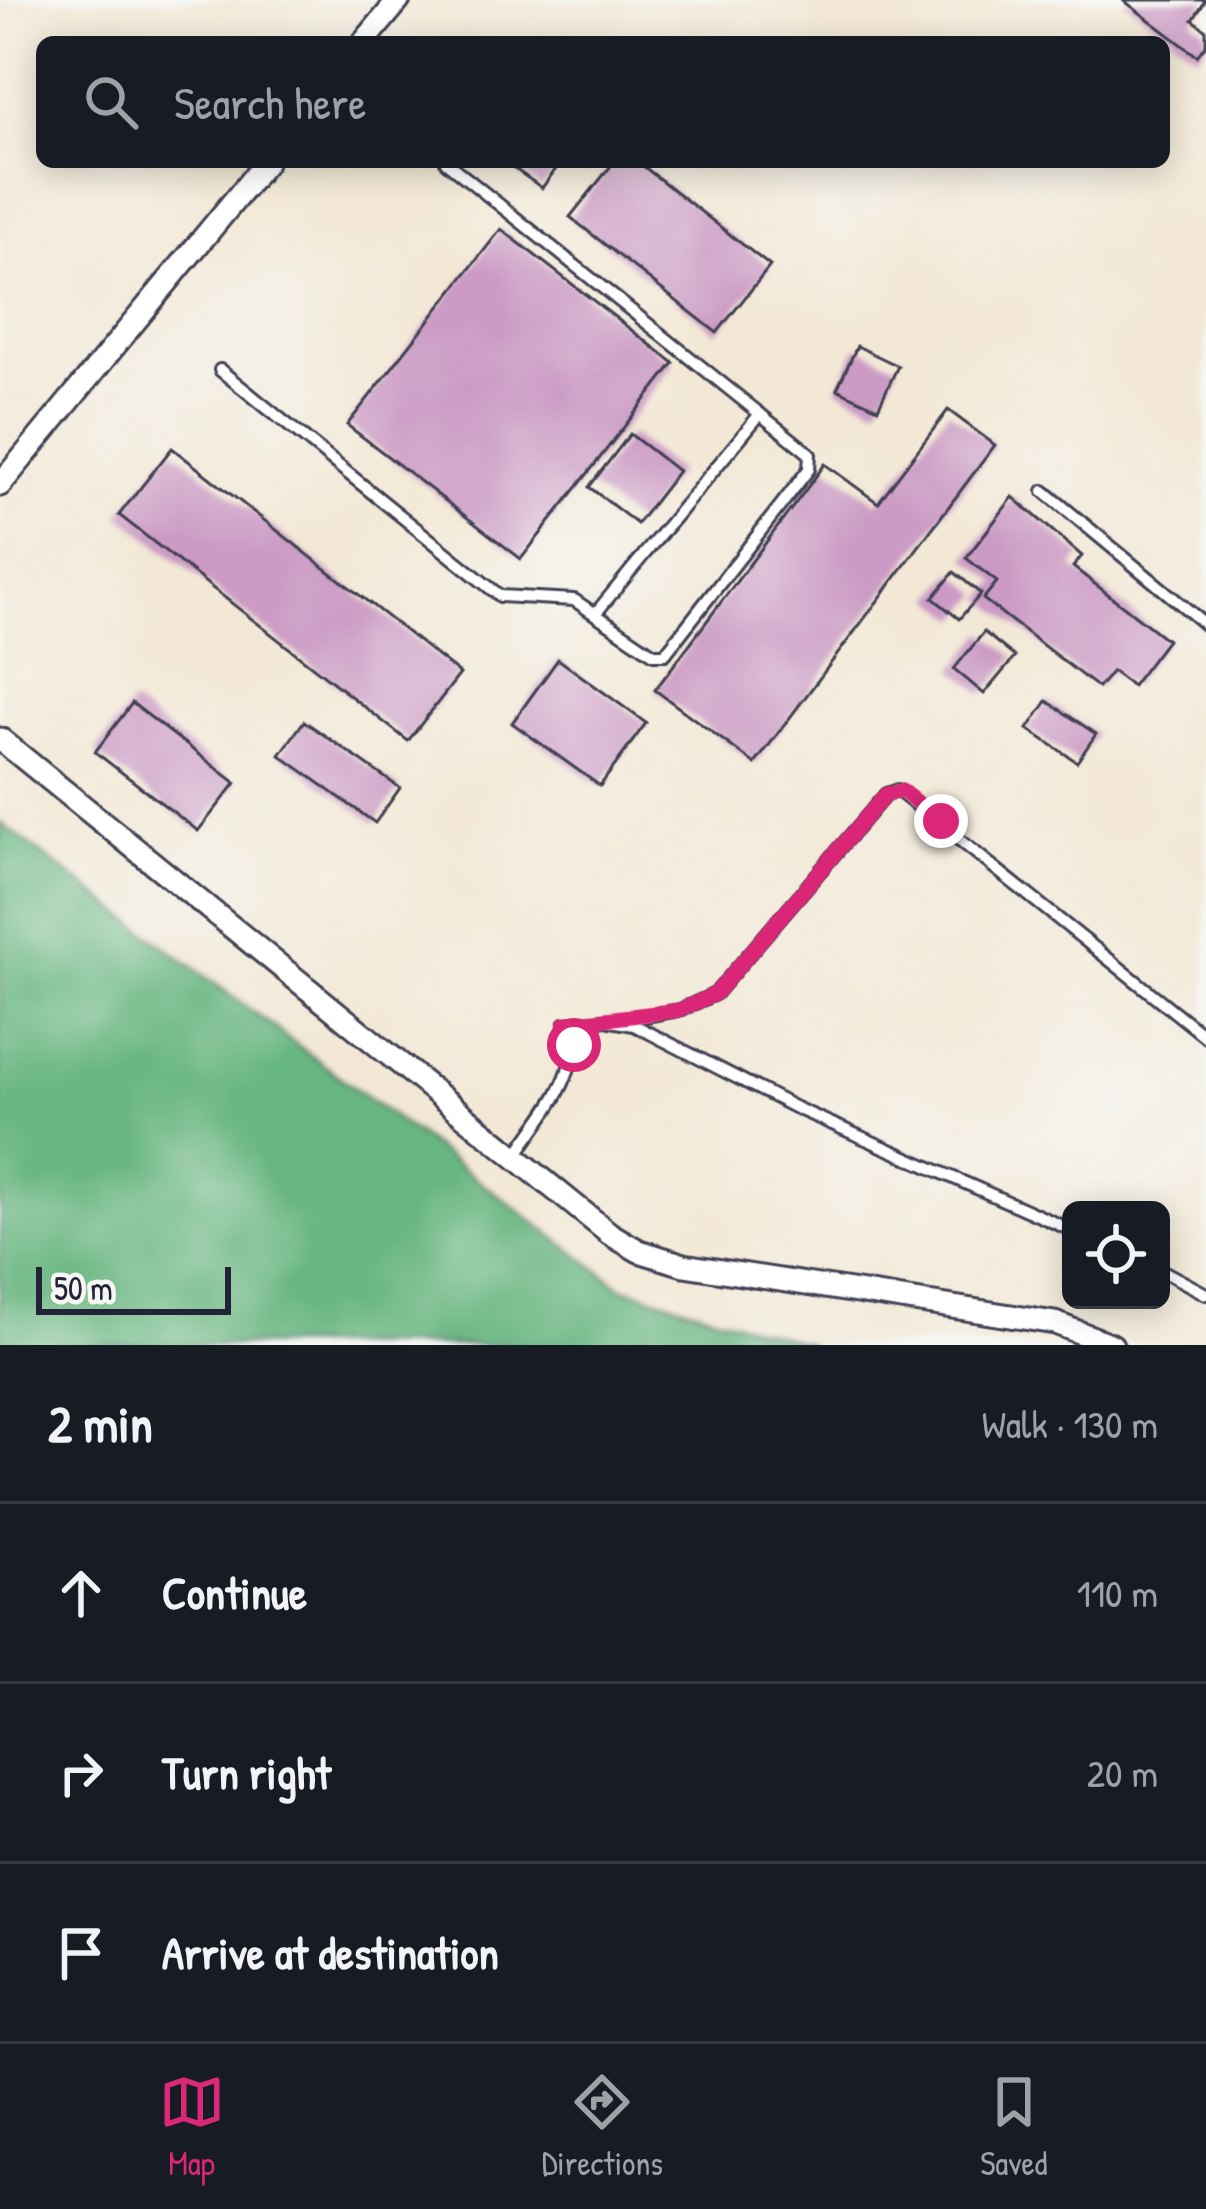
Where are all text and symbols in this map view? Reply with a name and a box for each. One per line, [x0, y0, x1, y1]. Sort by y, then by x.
search box [36, 36, 1170, 168]
icon: search [78, 69, 144, 135]
text: Search here [174, 72, 366, 133]
route end [914, 794, 968, 848]
route start [547, 1018, 601, 1072]
map controls [1062, 1201, 1170, 1309]
button: locate [1062, 1201, 1170, 1309]
scale bar [36, 1261, 231, 1314]
text: 50 m [54, 1266, 113, 1310]
text: 2 min [48, 1389, 153, 1458]
text: Walk · 130 m [982, 1397, 1158, 1450]
icon: ahead [48, 1560, 114, 1626]
text: Continue [162, 1562, 307, 1623]
text: 110 m [1077, 1566, 1158, 1619]
icon: right [48, 1740, 114, 1806]
text: Turn right [162, 1742, 331, 1803]
text: 20 m [1087, 1746, 1158, 1799]
icon: arrive [48, 1920, 114, 1986]
text: Arrive at destination [162, 1922, 499, 1983]
tab: Map [159, 2069, 225, 2185]
tab: Directions [542, 2069, 663, 2185]
tab: Saved [980, 2069, 1047, 2185]

